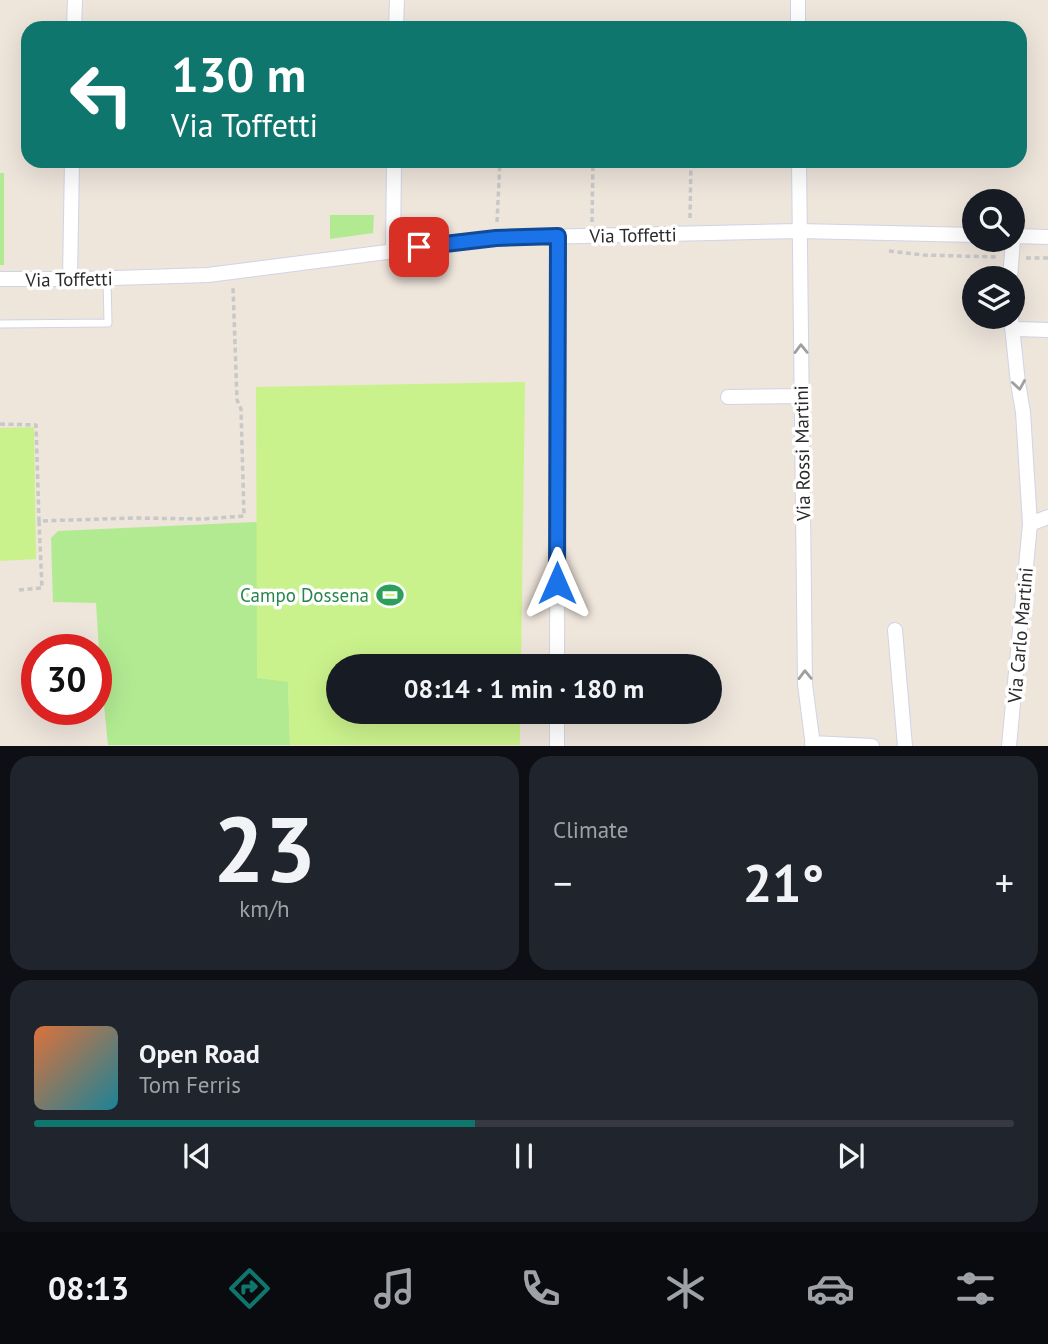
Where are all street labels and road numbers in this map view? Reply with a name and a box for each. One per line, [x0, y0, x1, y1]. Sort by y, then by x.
street label: Via Toffetti [588, 222, 677, 248]
street label: Via Toffetti [24, 266, 113, 292]
street label: Via Rossi Martini [789, 385, 815, 522]
street label: Via Carlo Martini [1002, 566, 1038, 705]

